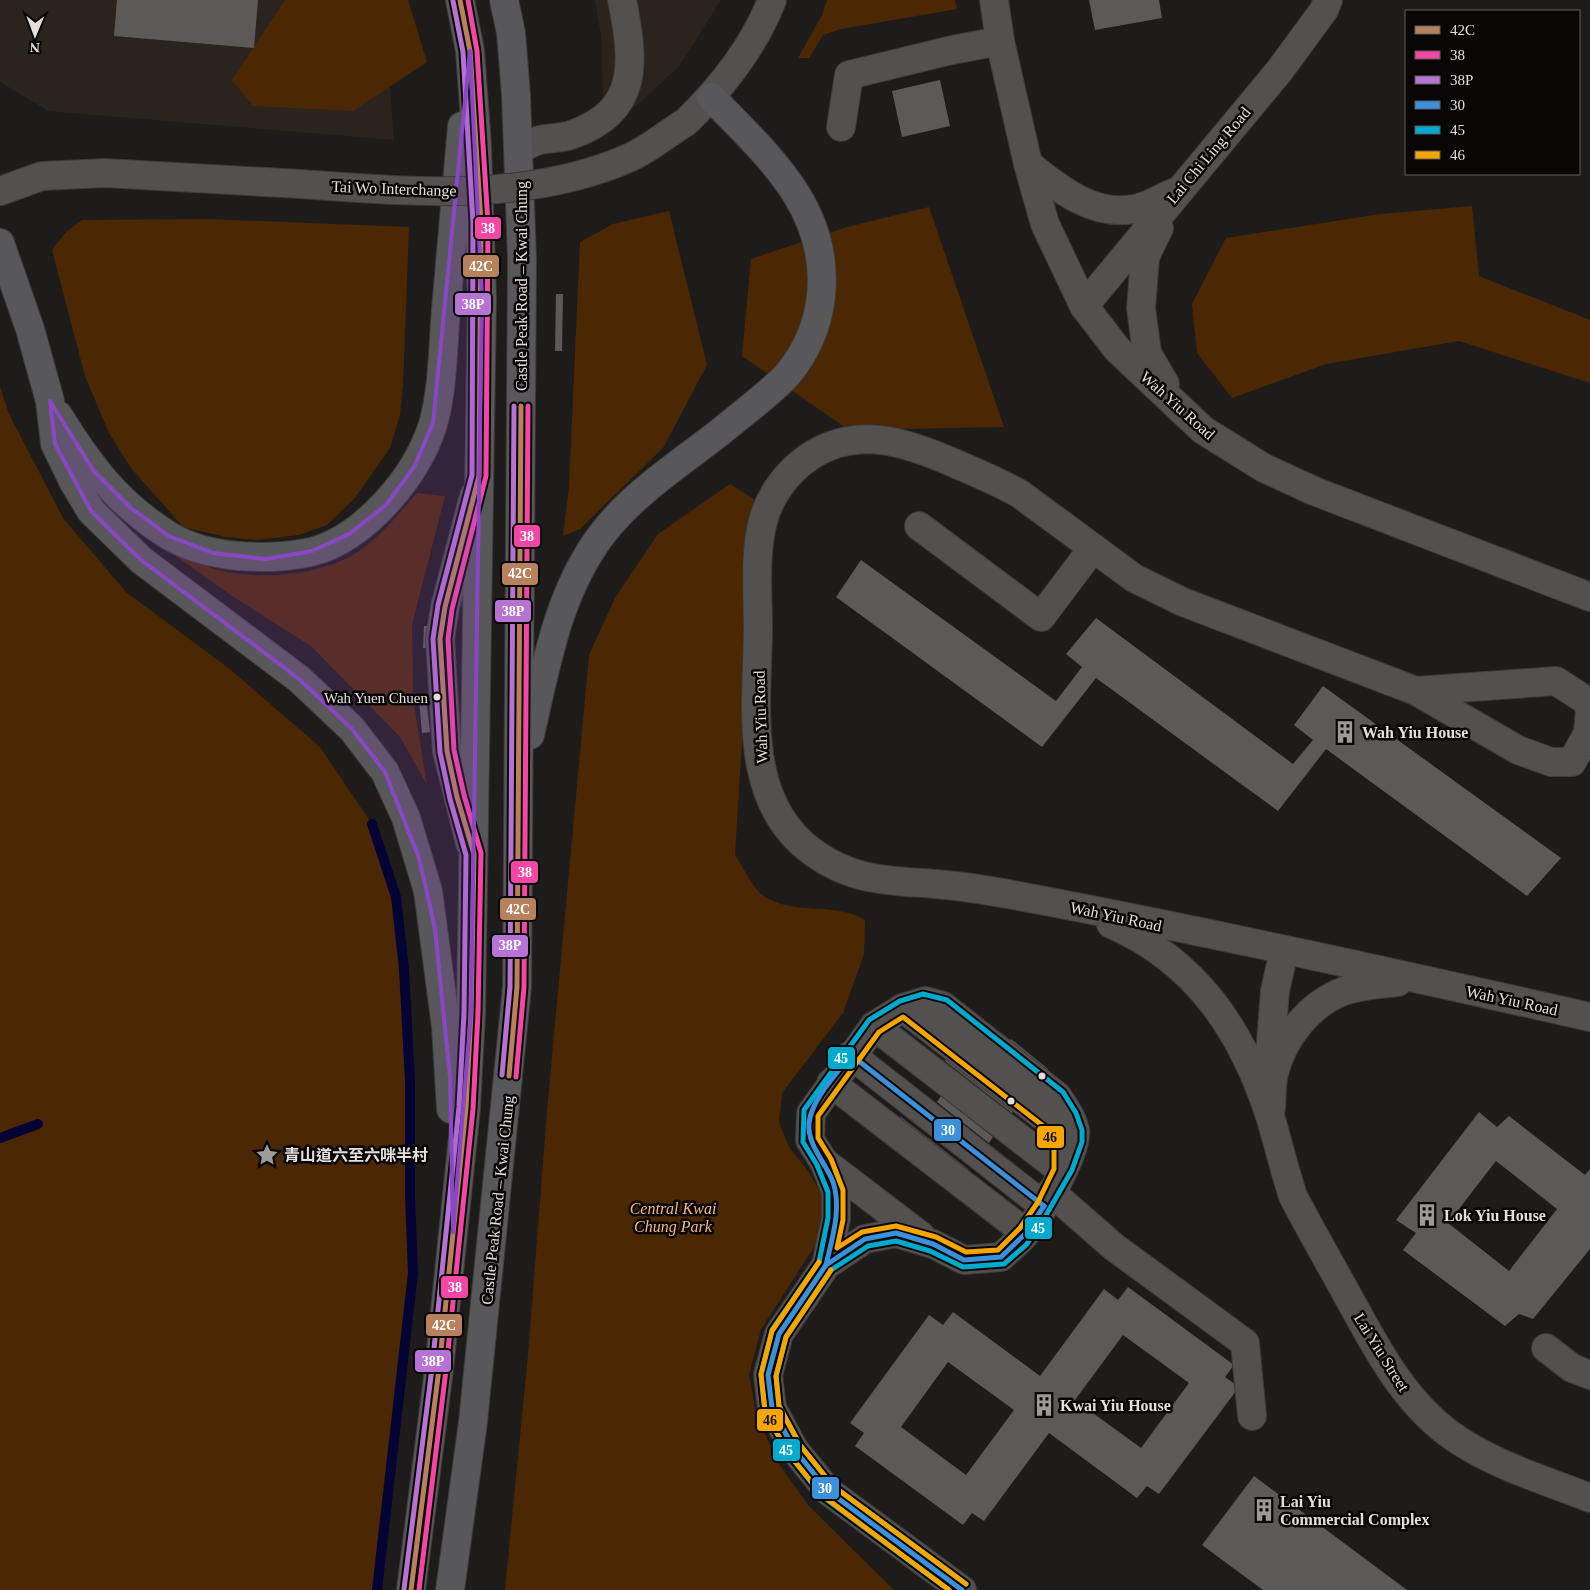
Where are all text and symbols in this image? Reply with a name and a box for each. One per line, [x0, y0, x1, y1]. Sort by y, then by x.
north arrow [10, 10, 60, 60]
legend [1405, 10, 1580, 175]
text: 42C [1450, 22, 1475, 38]
text: N [30, 40, 40, 55]
text: 38 [1450, 47, 1465, 63]
text: 38P [1450, 72, 1473, 88]
text: 30 [1450, 97, 1465, 113]
street label: Lai Chi Ling Road [1163, 104, 1254, 208]
text: 45 [1450, 122, 1465, 138]
text: 46 [1450, 147, 1466, 163]
street label: Tai Wo Interchange [331, 178, 457, 200]
street label: Castle Peak Road – Kwai Chung [513, 181, 531, 391]
line badge: 38 [474, 216, 502, 240]
text: 38 [481, 221, 495, 236]
line badge: 42C [462, 254, 500, 278]
text: 42C [469, 259, 493, 274]
line badge: 38P [454, 292, 492, 316]
text: 38P [462, 297, 485, 312]
street label: Wah Yiu Road [1137, 368, 1218, 443]
line badge: 38 [513, 524, 541, 548]
text: 38 [520, 529, 534, 544]
line badge: 42C [501, 562, 539, 586]
text: 42C [508, 566, 532, 581]
line badge: 38P [494, 599, 532, 623]
text: 38P [502, 604, 525, 619]
street label: Wah Yiu Road [750, 670, 771, 764]
place label: Wah Yuen Chuen [324, 690, 428, 706]
marker: Wah Yuen Chuen [432, 692, 442, 702]
building icon: Wah Yiu House [1332, 719, 1358, 745]
place label: Wah Yiu House [1362, 724, 1468, 741]
line badge: 38 [510, 860, 539, 884]
text: 38 [518, 865, 532, 880]
line badge: 42C [499, 897, 537, 921]
street label: Wah Yiu Road [1069, 898, 1163, 934]
text: 42C [506, 902, 530, 917]
line badge: 38P [491, 934, 529, 958]
text: 38P [499, 938, 522, 953]
street label: Wah Yiu Road [1465, 982, 1559, 1018]
line badge: 45 [827, 1046, 856, 1070]
text: 45 [834, 1051, 848, 1066]
unlabelled marker [1037, 1071, 1047, 1081]
street label: Castle Peak Road – Kwai Chung [478, 1095, 518, 1306]
unlabelled marker [1006, 1096, 1016, 1106]
line badge: 30 [933, 1118, 962, 1142]
text: 30 [941, 1123, 955, 1138]
line badge: 46 [1036, 1125, 1065, 1149]
text: 46 [1043, 1130, 1057, 1145]
place icon: 青山道六至六咪半村 [254, 1142, 280, 1168]
place label: 青山道六至六咪半村 [284, 1146, 428, 1164]
park label: Central Kwai Chung Park [630, 1200, 716, 1236]
building icon: Lok Yiu House [1414, 1202, 1440, 1228]
place label: Lok Yiu House [1444, 1207, 1546, 1224]
line badge: 45 [1024, 1216, 1053, 1240]
text: 45 [1031, 1221, 1045, 1236]
line badge: 38 [440, 1275, 469, 1299]
text: 38 [448, 1280, 462, 1295]
street label: Lai Yiu Street [1351, 1310, 1413, 1395]
line badge: 42C [425, 1313, 463, 1337]
text: 42C [432, 1318, 456, 1333]
line badge: 38P [414, 1349, 452, 1373]
text: 38P [422, 1354, 445, 1369]
building icon: Kwai Yiu House [1031, 1392, 1057, 1418]
place label: Kwai Yiu House [1060, 1397, 1171, 1414]
line badge: 46 [756, 1408, 784, 1432]
text: 46 [763, 1413, 777, 1428]
line badge: 45 [772, 1438, 801, 1462]
text: 45 [779, 1443, 793, 1458]
line badge: 30 [811, 1476, 840, 1500]
text: 30 [818, 1481, 832, 1496]
place label: Lai Yiu Commercial Complex [1280, 1493, 1429, 1529]
building icon: Lai Yiu Commercial Complex [1251, 1497, 1277, 1523]

